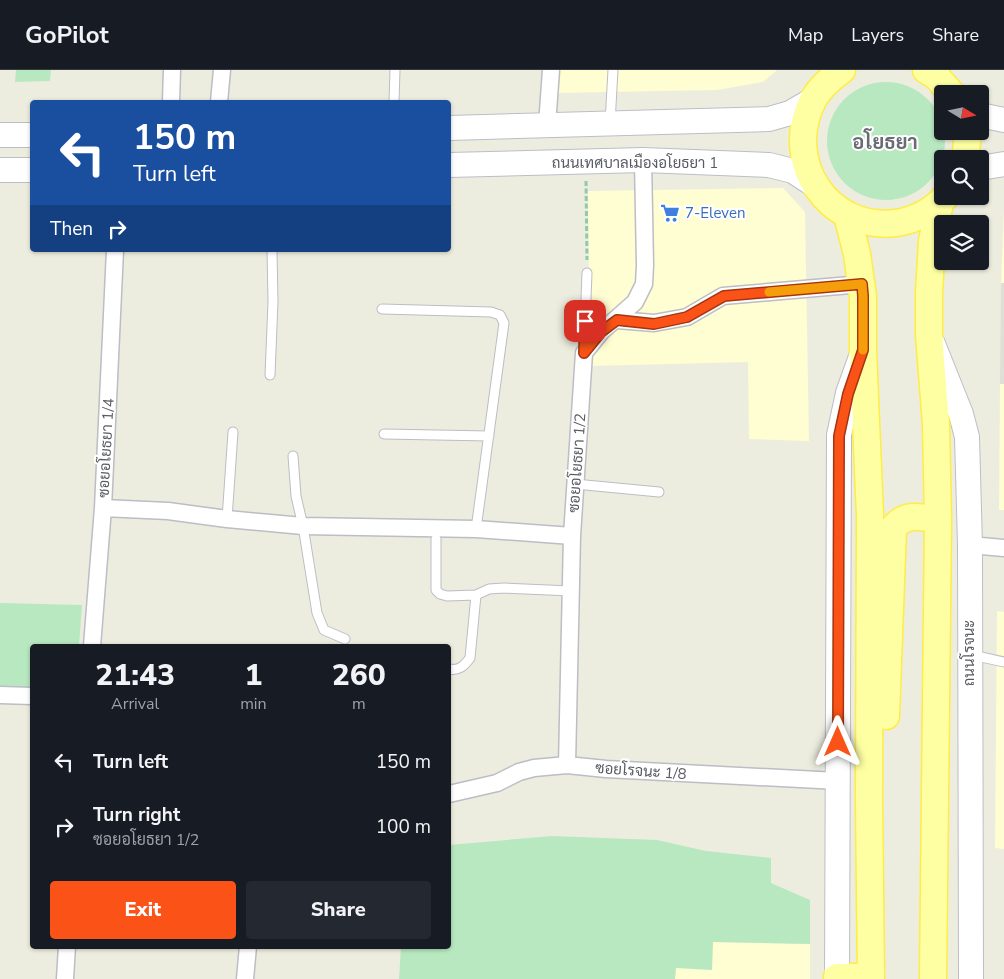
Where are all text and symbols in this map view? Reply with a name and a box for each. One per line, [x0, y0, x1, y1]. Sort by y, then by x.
text: GoPilot [25, 19, 109, 51]
text: Map [788, 23, 823, 47]
text: Layers [851, 23, 904, 47]
text: Share [932, 23, 979, 47]
north arrow [934, 85, 989, 140]
map controls [934, 85, 989, 270]
text: 150 m [133, 114, 236, 161]
icon: left [50, 120, 115, 185]
district label: อโยธยา [852, 128, 918, 156]
button: search [934, 150, 989, 205]
street label: ถนนเทศบาลเมืองอโยธยา 1 [552, 153, 718, 173]
text: Turn left [133, 159, 216, 189]
supermarket icon: 7-Eleven [659, 202, 681, 224]
place label: 7-Eleven [685, 203, 745, 223]
icon: right [103, 215, 131, 243]
button: layers [934, 215, 989, 270]
text: Then [50, 216, 93, 242]
pin [564, 300, 606, 342]
icon: arrive [571, 307, 599, 335]
street label: ซอยอโยธยา 1/4 [93, 398, 119, 498]
street label: ซอยอโยธยา 1/2 [564, 413, 590, 513]
street label: ถนนโรจนะ [959, 620, 979, 686]
text: 21:43 [95, 655, 175, 696]
text: 1 [244, 655, 262, 696]
text: 260 [332, 655, 386, 696]
text: Arrival [111, 693, 159, 715]
text: min [240, 693, 267, 715]
text: m [352, 693, 366, 715]
position arrow [811, 715, 863, 767]
icon: left [50, 748, 78, 776]
text: Turn left [93, 749, 168, 775]
text: 150 m [376, 749, 431, 775]
street label: ซอยโรจนะ 1/8 [595, 758, 687, 784]
text: Turn right [93, 802, 180, 828]
icon: right [50, 813, 78, 841]
text: 100 m [376, 814, 431, 840]
text: ซอยอโยธยา 1/2 [93, 829, 199, 851]
button: Exit [50, 881, 236, 939]
button: Share [246, 881, 431, 939]

